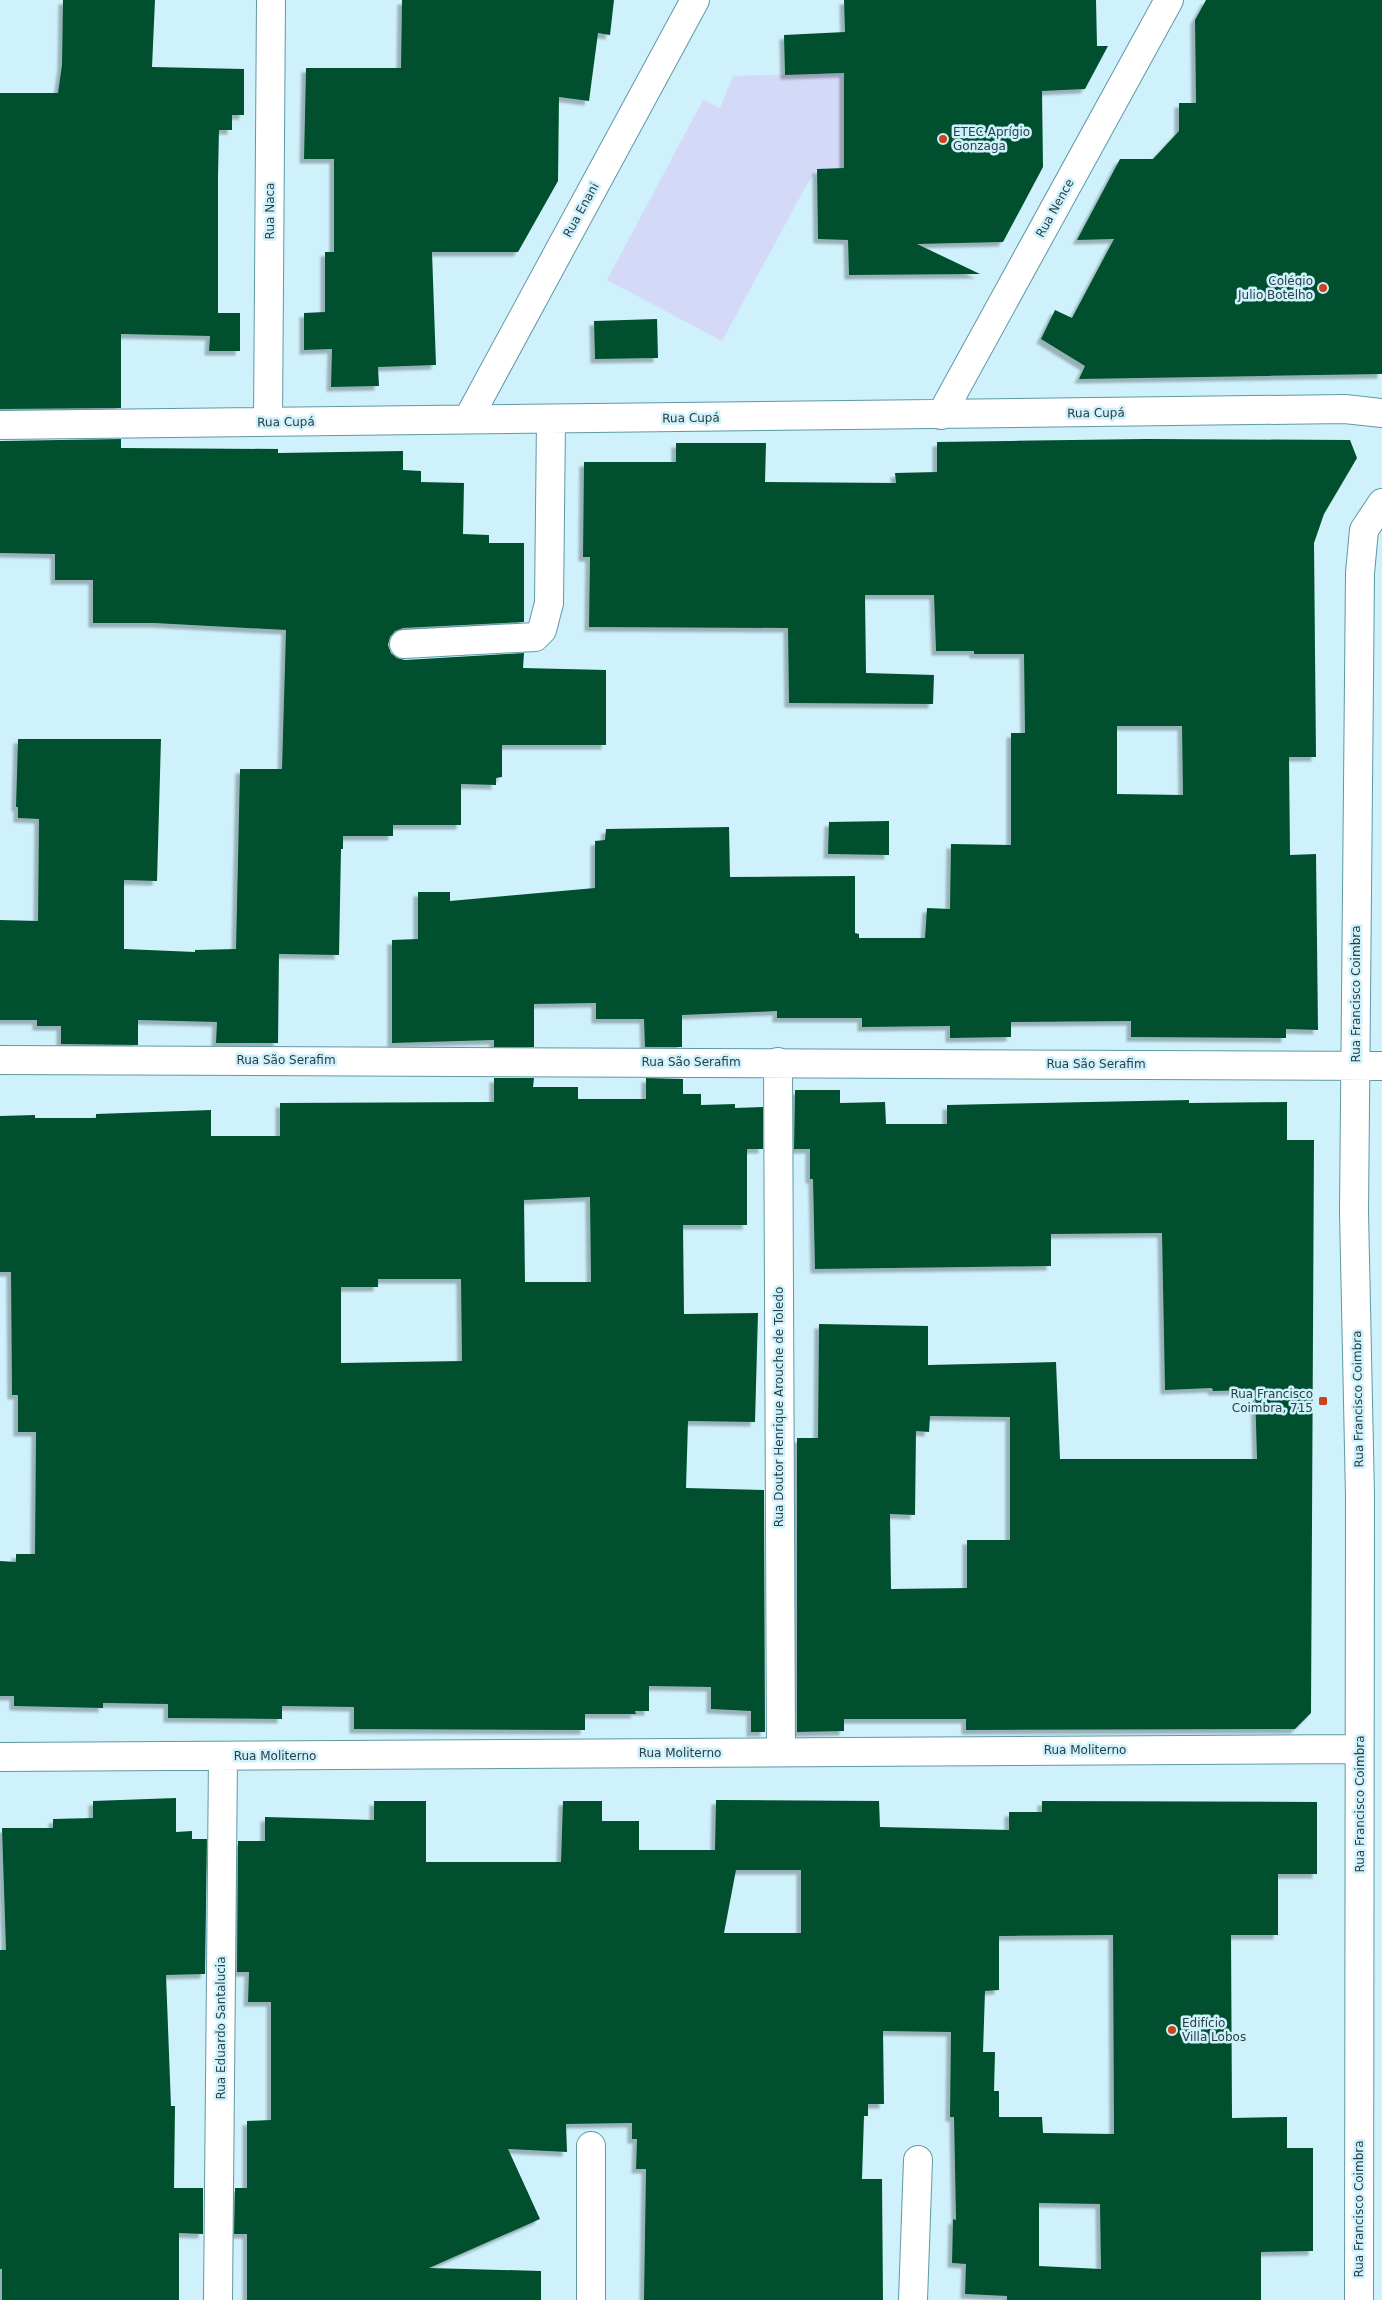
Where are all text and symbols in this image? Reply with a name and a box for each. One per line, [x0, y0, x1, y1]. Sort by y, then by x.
place label: ETEC Aprígio Gonzaga [953, 125, 1030, 153]
marker: ETEC Aprígio Gonzaga [937, 133, 949, 145]
street label: Rua Nence [1033, 176, 1077, 240]
street label: Rua Enani [560, 180, 602, 240]
street label: Rua Naca [263, 183, 277, 239]
place label: Colégio Julio Botelho [1237, 274, 1313, 302]
marker: Colégio Julio Botelho [1317, 282, 1329, 294]
street label: Rua Cupá [1067, 405, 1125, 421]
street label: Rua Cupá [662, 410, 720, 426]
street label: Rua Cupá [257, 414, 315, 430]
street label: Rua Francisco Coimbra [1349, 925, 1363, 1063]
street label: Rua São Serafim [236, 1053, 336, 1067]
street label: Rua São Serafim [641, 1055, 741, 1069]
street label: Rua São Serafim [1046, 1057, 1146, 1071]
street label: Rua Doutor Henrique Arouche de Toledo [772, 1287, 786, 1527]
street label: Rua Francisco Coimbra [1350, 1330, 1366, 1468]
place label: Rua Francisco Coimbra, 715 [1230, 1387, 1313, 1415]
marker: Rua Francisco Coimbra, 715 [1317, 1395, 1329, 1407]
street label: Rua Francisco Coimbra [1353, 1735, 1367, 1873]
street label: Rua Moliterno [1044, 1743, 1126, 1757]
street label: Rua Moliterno [639, 1746, 721, 1760]
street label: Rua Moliterno [234, 1749, 316, 1763]
street label: Rua Eduardo Santalucia [214, 1956, 228, 2100]
place label: Edifício Villa Lobos [1182, 2016, 1246, 2044]
marker: Edifício Villa Lobos [1166, 2024, 1178, 2036]
street label: Rua Francisco Coimbra [1352, 2140, 1366, 2278]

